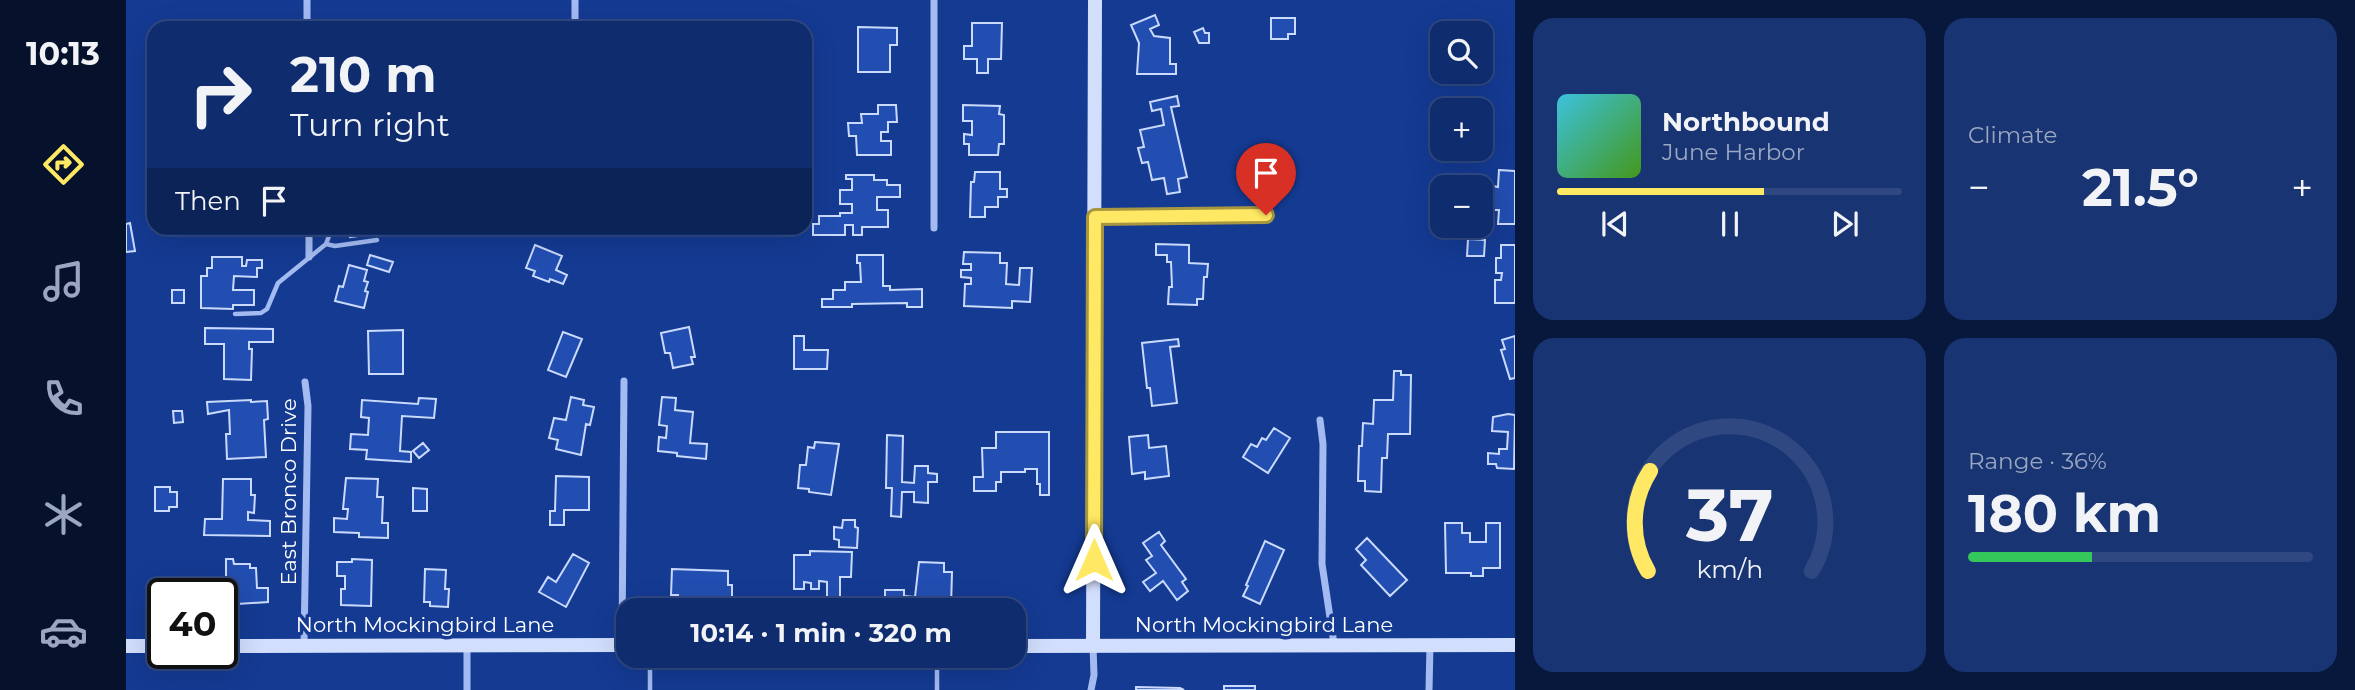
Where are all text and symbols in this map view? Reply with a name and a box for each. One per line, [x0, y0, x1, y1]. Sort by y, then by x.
map controls [1430, 21, 1493, 238]
button: search [1430, 21, 1493, 84]
text: 10:13 [26, 34, 100, 73]
text: 210 m [290, 45, 437, 104]
icon: right [175, 49, 266, 140]
button: + [1430, 98, 1493, 161]
text: Turn right [290, 105, 450, 144]
text: Northbound [1662, 106, 1830, 138]
text: Climate [1968, 121, 2057, 149]
text: June Harbor [1662, 138, 1805, 166]
icon: directions [39, 140, 88, 189]
pin [1236, 143, 1296, 215]
icon: arrive [1247, 154, 1285, 192]
text: 21.5° [2082, 156, 2199, 219]
text: − [1968, 164, 1990, 211]
text: + [2291, 164, 2313, 211]
button: − [1430, 175, 1493, 238]
icon: arrive [255, 182, 293, 220]
text: Then [175, 185, 241, 217]
icon: previous [1596, 205, 1634, 243]
icon: pause [1711, 205, 1749, 243]
icon: next [1826, 205, 1864, 243]
icon: music [39, 257, 88, 306]
icon: phone [39, 374, 88, 423]
street label: East Bronco Drive [276, 398, 301, 586]
text: Range · 36% [1968, 447, 2107, 475]
text: 37 [1685, 471, 1773, 559]
text: 180 km [1968, 482, 2161, 545]
icon: climate [39, 490, 88, 539]
position arrow [1057, 523, 1131, 597]
text: km/h [1696, 554, 1763, 584]
speed limit sign: 40 [147, 578, 238, 669]
icon: car [39, 607, 88, 656]
street label: North Mockingbird Lane [296, 612, 554, 637]
street label: North Mockingbird Lane [1135, 612, 1393, 637]
text: 10:14 · 1 min · 320 m [690, 617, 952, 649]

